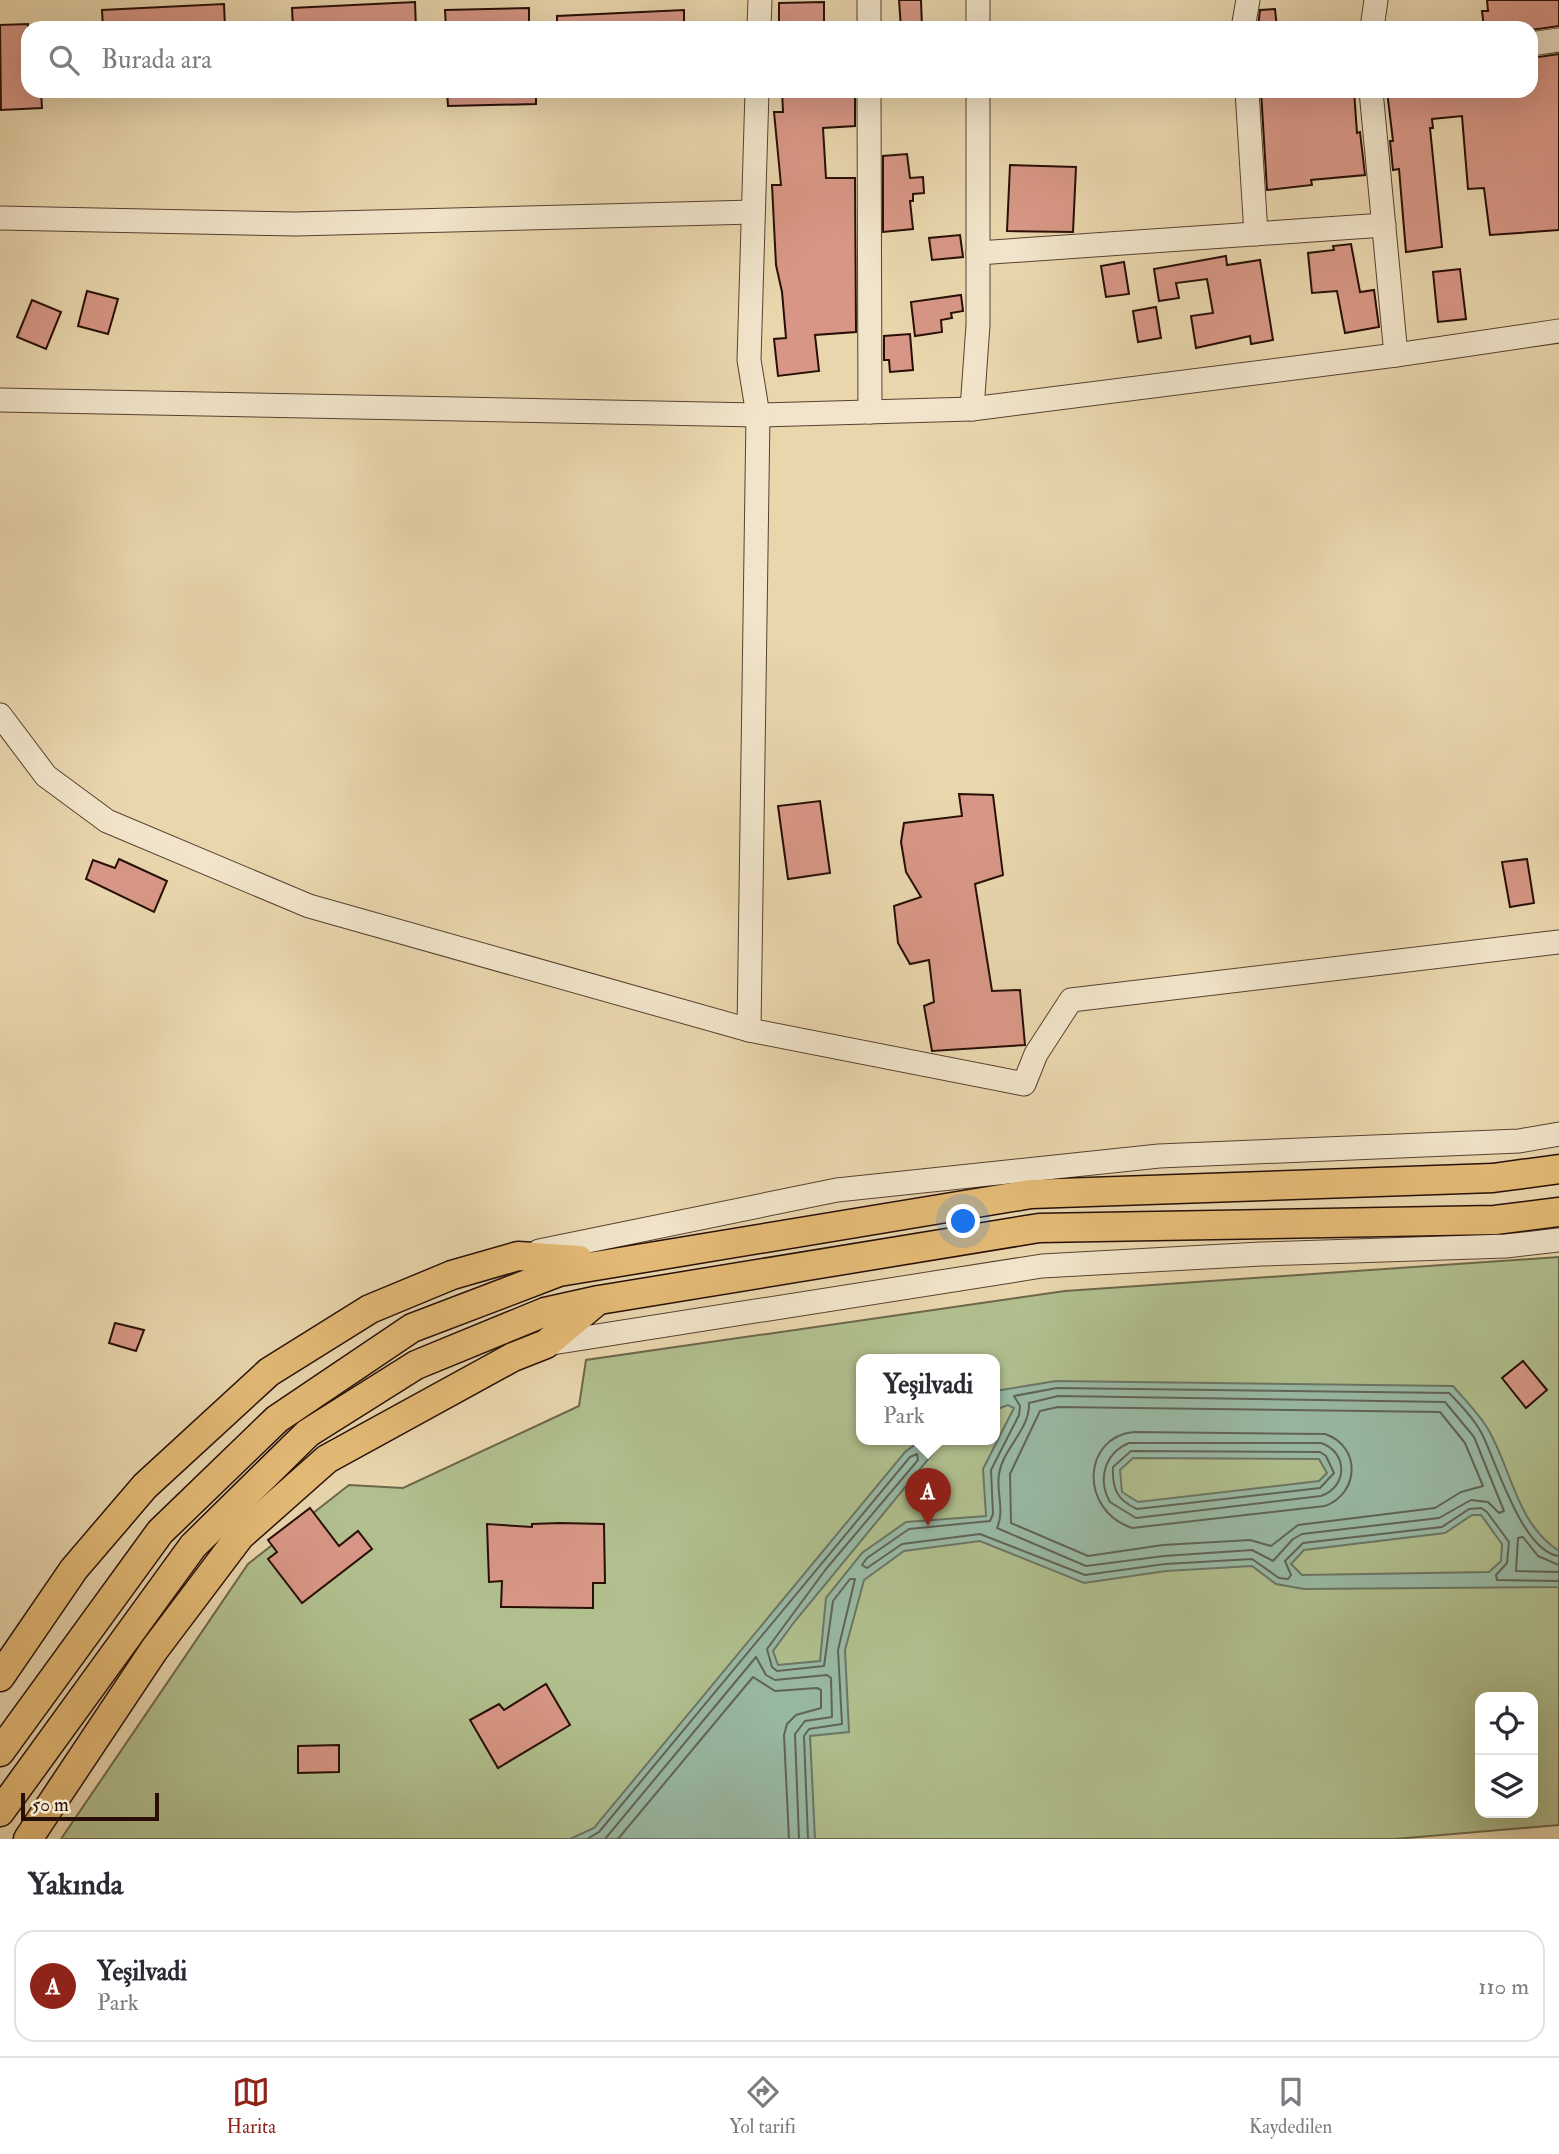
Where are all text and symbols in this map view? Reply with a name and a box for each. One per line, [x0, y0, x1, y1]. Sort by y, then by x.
search box [21, 21, 1538, 98]
icon: search [45, 41, 83, 79]
text: Burada ara [101, 44, 212, 76]
your location [946, 1204, 980, 1238]
popup [856, 1354, 1000, 1445]
text: Yeşilvadi [883, 1369, 973, 1401]
text: Park [883, 1401, 925, 1430]
pin: A [905, 1468, 951, 1526]
map controls [1475, 1692, 1538, 1818]
button: locate [1475, 1692, 1538, 1755]
button: layers [1475, 1755, 1538, 1818]
scale bar [21, 1790, 159, 1822]
text: 50 m [32, 1793, 69, 1817]
text: Yakında [28, 1866, 123, 1903]
text: Yeşilvadi [97, 1956, 187, 1988]
text: A [46, 1972, 60, 2001]
text: 110 m [1478, 1972, 1529, 2001]
text: Park [97, 1988, 139, 2017]
tab: Harita [227, 2073, 276, 2139]
tab: Yol tarifi [729, 2073, 796, 2139]
tab: Kaydedilen [1249, 2073, 1332, 2139]

